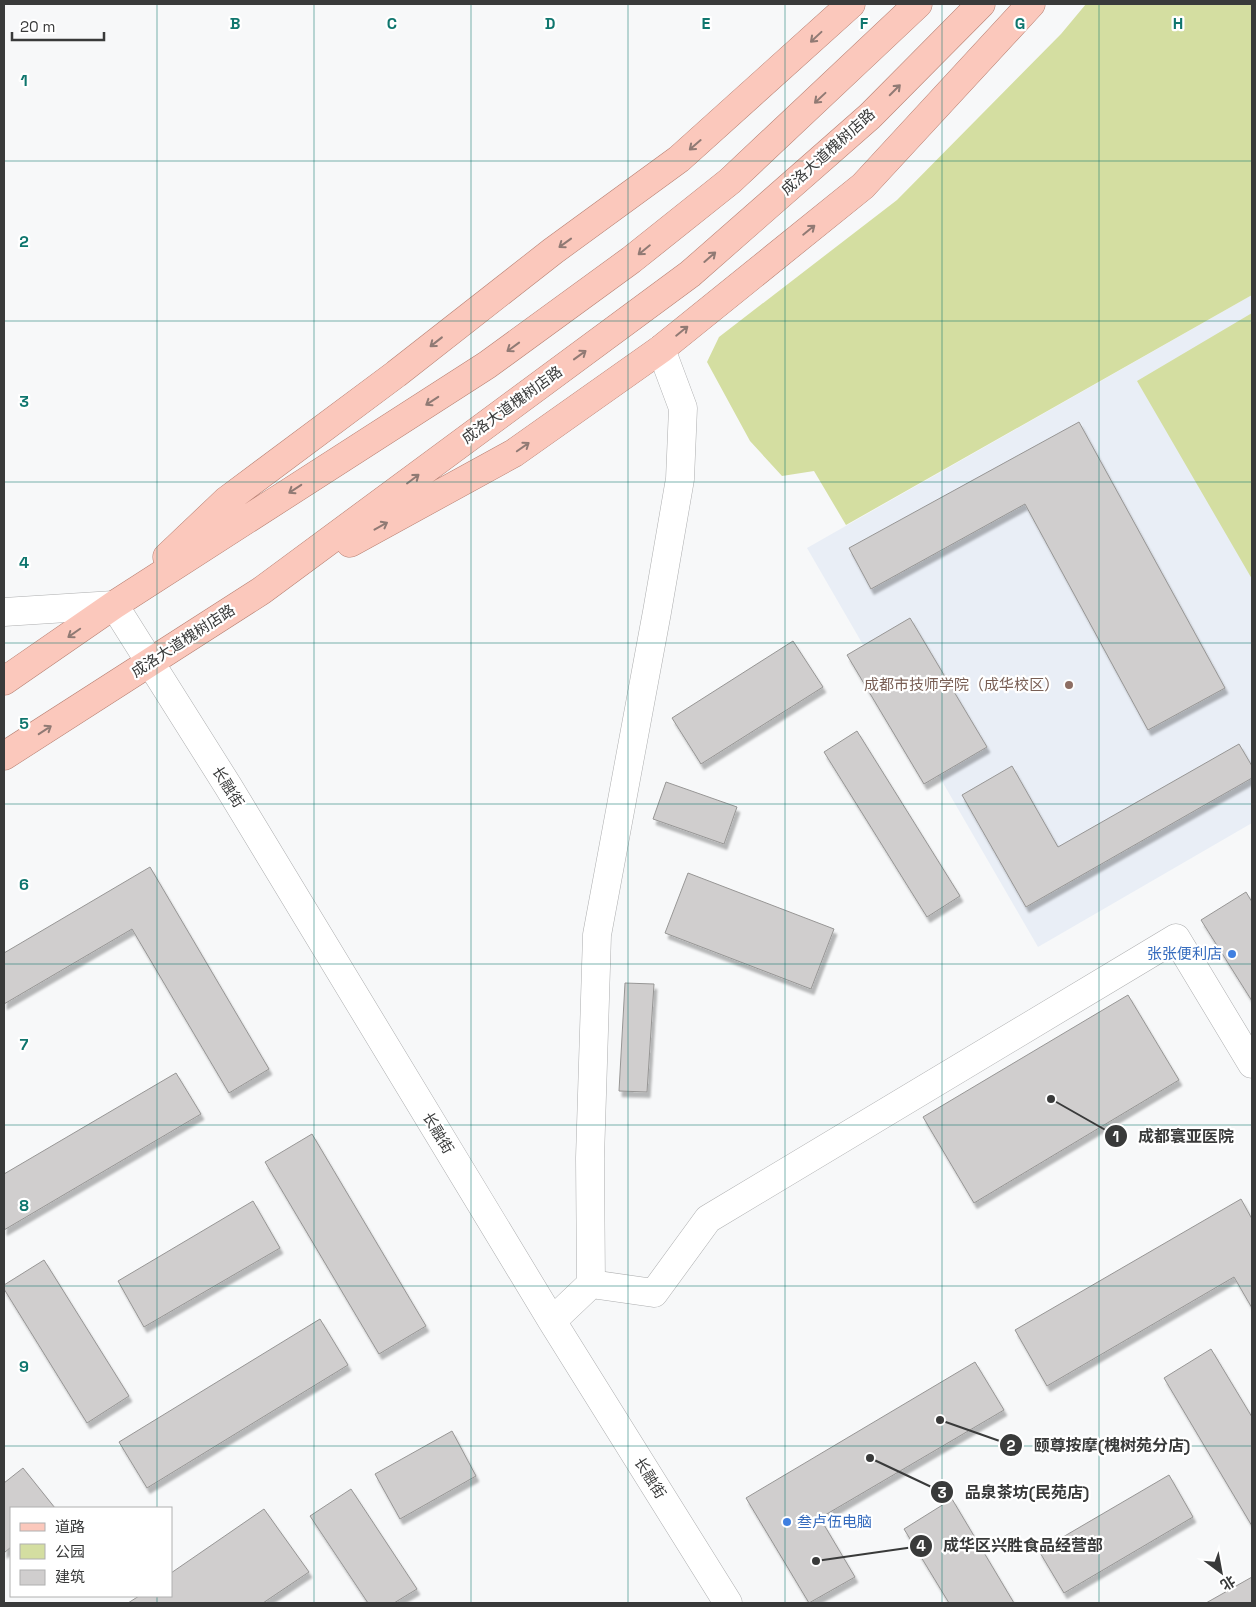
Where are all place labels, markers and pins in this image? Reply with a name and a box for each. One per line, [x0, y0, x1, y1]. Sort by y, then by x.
place label: 成都市技师学院（成华校区） [864, 675, 1059, 694]
marker: 成都市技师学院（成华校区） [1063, 679, 1075, 691]
place label: 张张便利店 [1147, 944, 1222, 963]
marker: 张张便利店 [1226, 948, 1238, 960]
callout: 成都寰亚医院 [1103, 1121, 1244, 1152]
callout: 颐尊按摩(槐树苑分店) [998, 1430, 1200, 1461]
callout: 品泉茶坊(民苑店) [929, 1477, 1099, 1508]
place label: 叁卢伍电脑 [797, 1512, 872, 1531]
marker: 叁卢伍电脑 [781, 1516, 793, 1528]
callout: 成华区兴胜食品经营部 [908, 1530, 1113, 1561]

